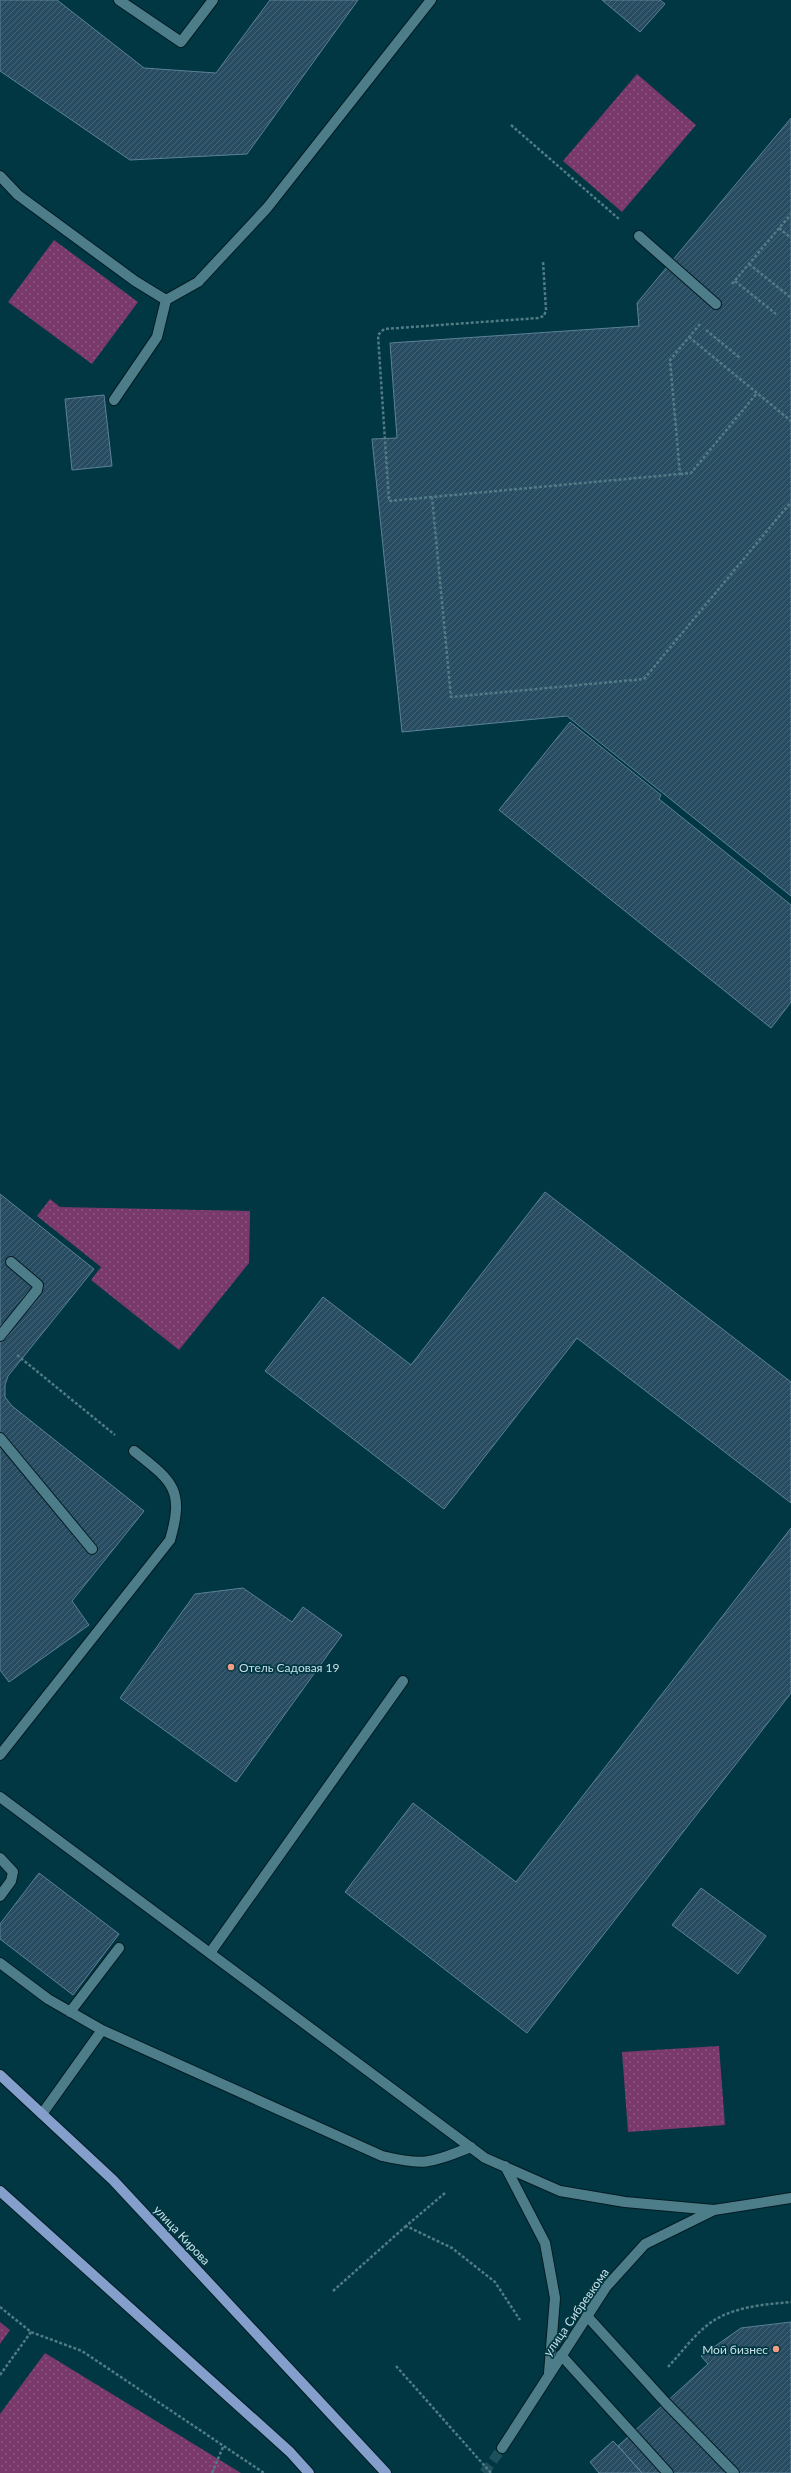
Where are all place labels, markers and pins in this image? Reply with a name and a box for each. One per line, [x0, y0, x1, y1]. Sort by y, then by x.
place label: Отель Садовая 19 [239, 1660, 340, 1675]
marker: Отель Садовая 19 [226, 1662, 236, 1672]
place label: Мой бизнес [702, 2342, 768, 2357]
marker: Мой бизнес [771, 2344, 781, 2354]

